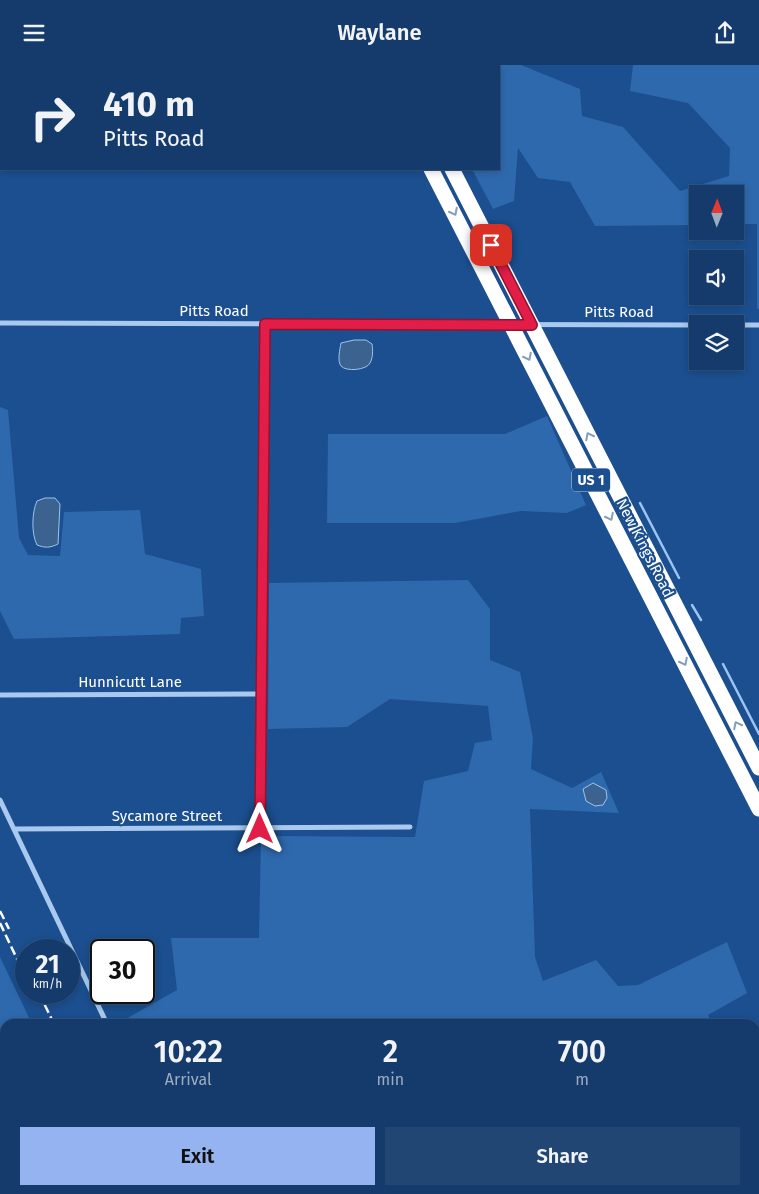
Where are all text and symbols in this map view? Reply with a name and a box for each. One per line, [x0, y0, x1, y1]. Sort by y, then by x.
icon: menu [20, 19, 48, 47]
text: Waylane [337, 19, 422, 46]
icon: share [711, 19, 739, 47]
text: 410 m [103, 83, 195, 125]
icon: right [20, 85, 85, 150]
text: Pitts Road [103, 125, 205, 152]
north arrow [689, 185, 744, 240]
map controls [689, 185, 744, 370]
one-way arrow [448, 207, 458, 216]
pin [470, 224, 512, 266]
icon: arrive [477, 231, 505, 259]
button: sound [689, 250, 744, 305]
street label: Pitts Road [179, 302, 249, 320]
street label: Pitts Road [584, 303, 654, 321]
button: layers [689, 315, 744, 370]
one-way arrow [522, 352, 532, 361]
one-way arrow [585, 433, 595, 442]
road number: US 1 [572, 469, 610, 491]
street label: New Kings Road [612, 496, 678, 600]
one-way arrow [604, 512, 614, 521]
one-way arrow [678, 657, 688, 666]
street label: Hunnicutt Lane [78, 673, 182, 691]
one-way arrow [733, 721, 743, 730]
position arrow [233, 802, 285, 854]
street label: Sycamore Street [112, 807, 223, 825]
speed limit sign: 30 [90, 939, 155, 1004]
text: 21 [36, 950, 59, 980]
text: km/h [33, 977, 62, 991]
text: 10:22 [154, 1034, 223, 1070]
text: 2 [383, 1034, 398, 1070]
text: 700 [558, 1034, 606, 1070]
text: Arrival [165, 1070, 212, 1089]
text: min [377, 1070, 404, 1089]
text: m [575, 1070, 589, 1089]
button: Exit [20, 1127, 375, 1185]
button: Share [385, 1127, 740, 1185]

